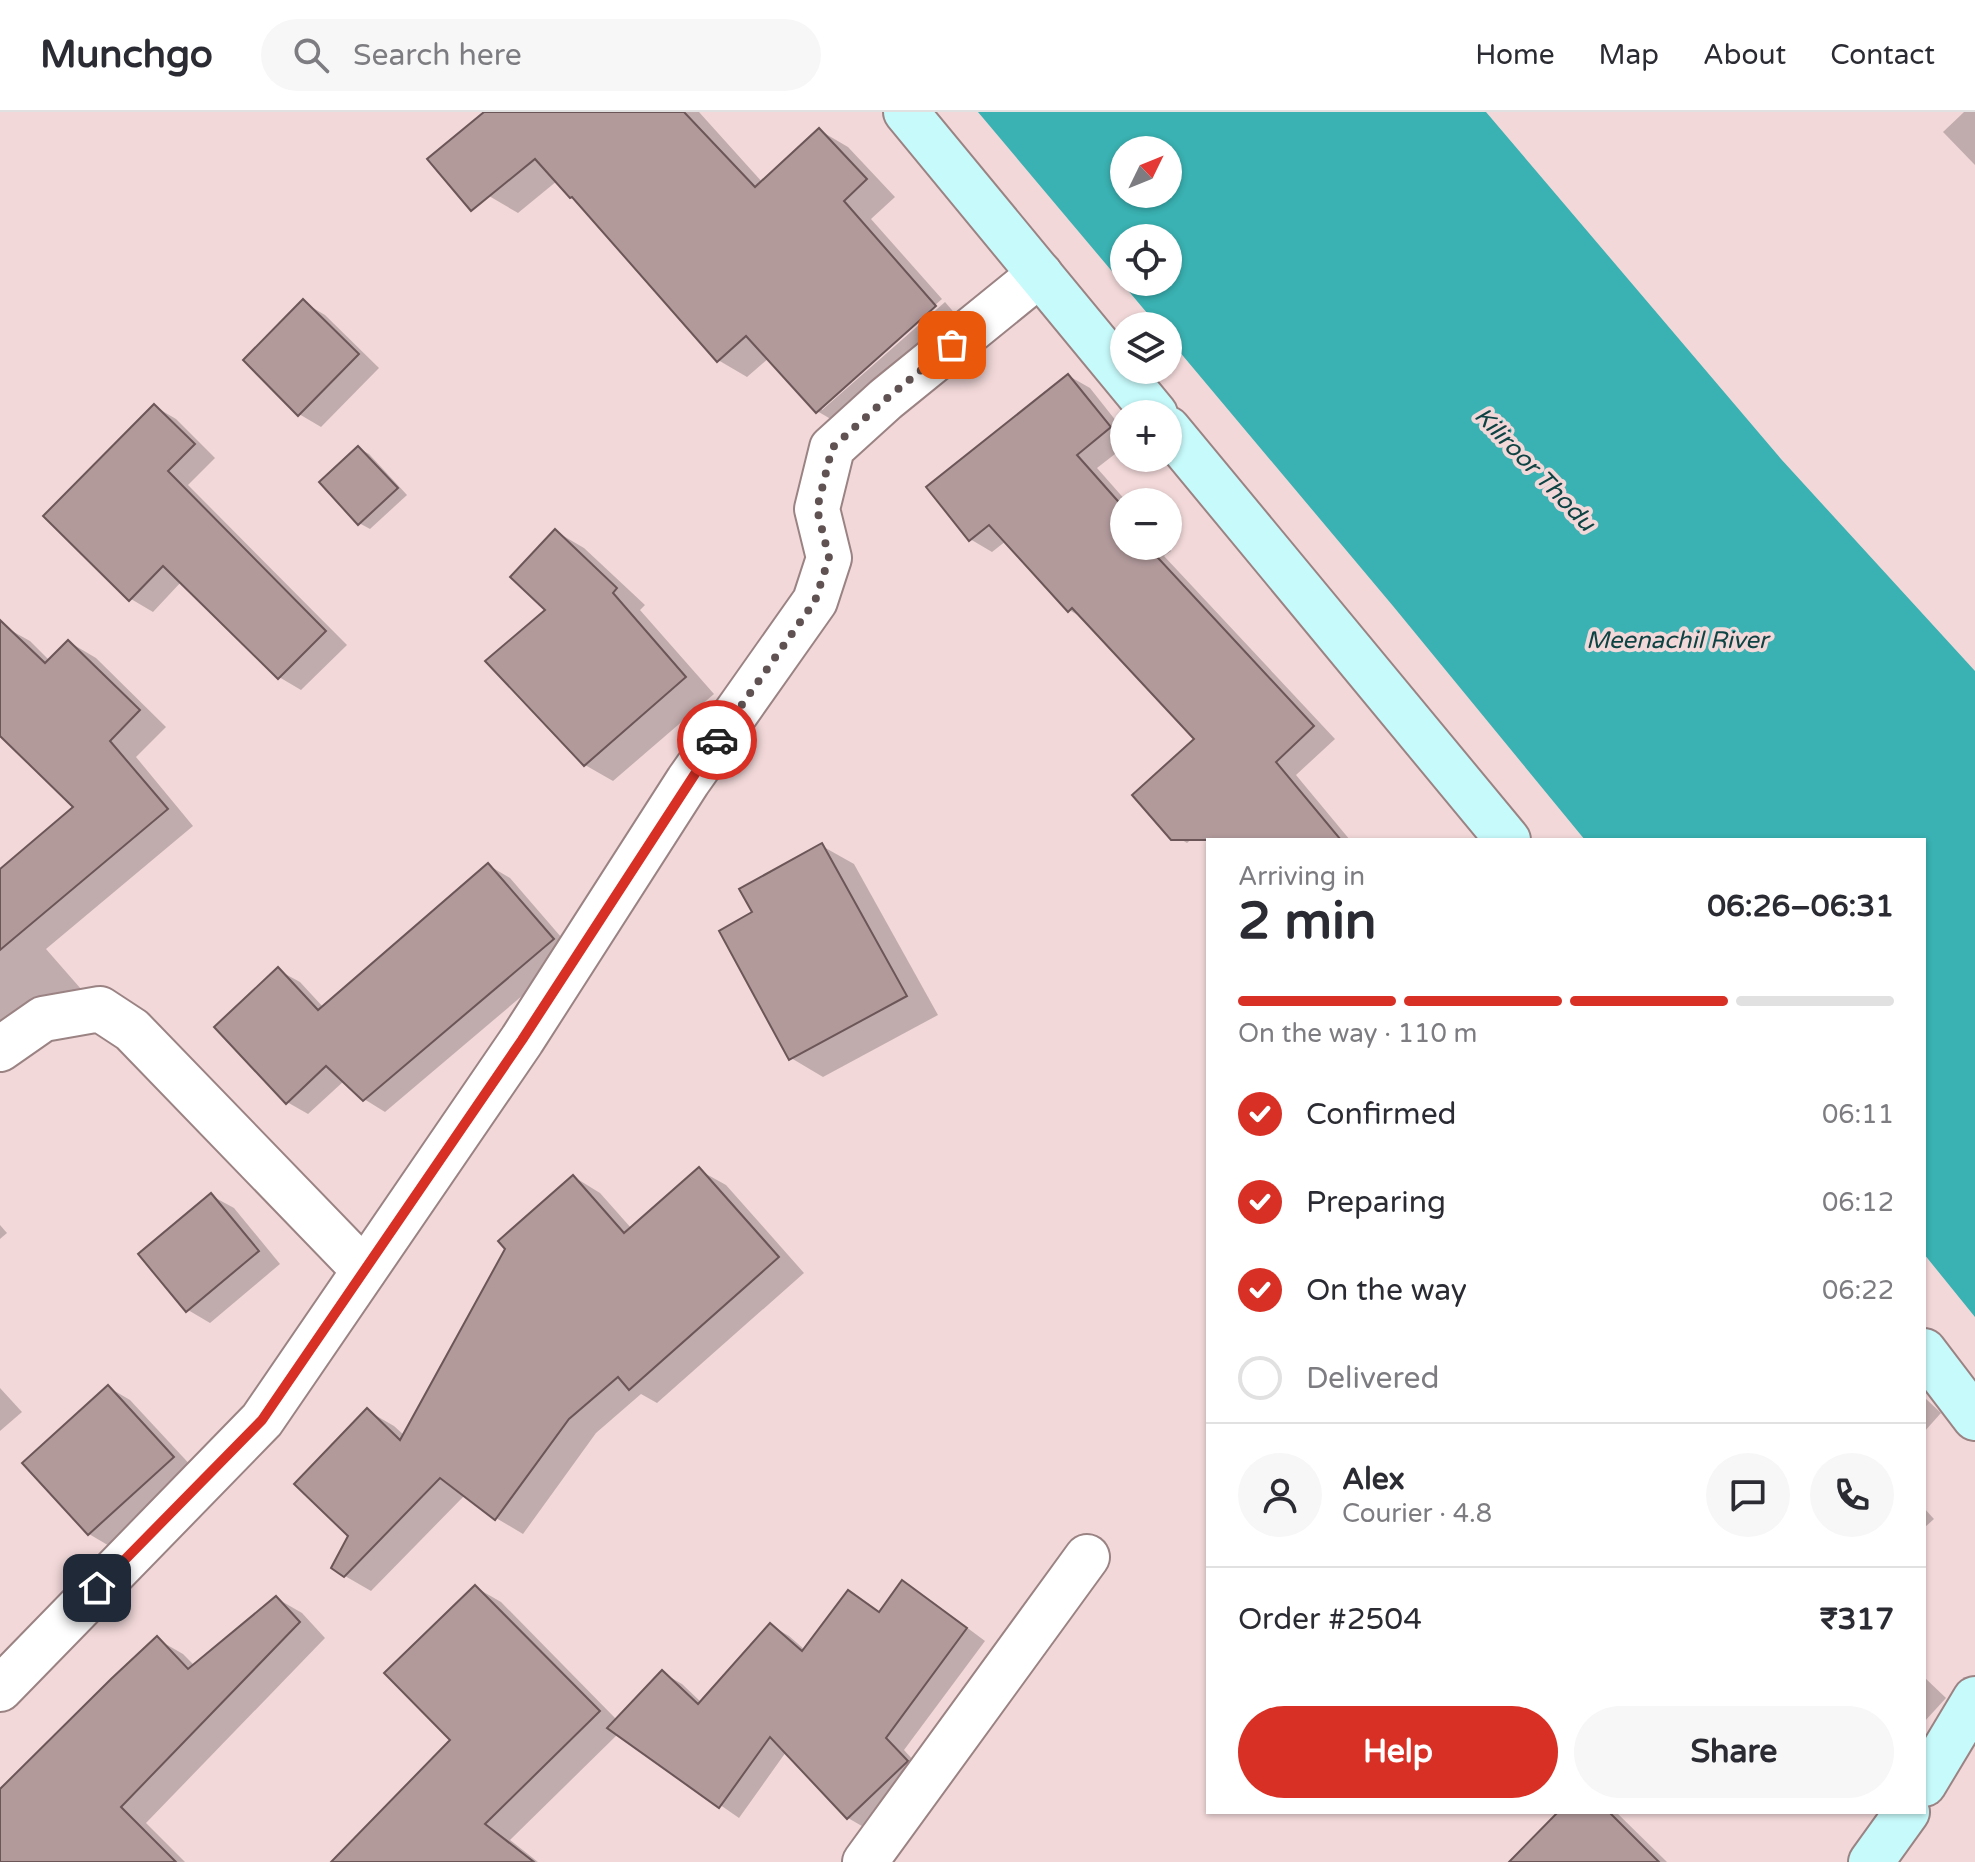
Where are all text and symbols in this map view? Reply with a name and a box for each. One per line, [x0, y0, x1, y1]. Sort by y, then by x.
search box [261, 19, 821, 91]
text: Munchgo [40, 32, 213, 78]
icon: search [289, 33, 333, 77]
text: Search here [353, 37, 522, 74]
text: Home [1475, 38, 1555, 72]
text: Map [1599, 38, 1659, 72]
text: About [1703, 38, 1786, 72]
text: Contact [1830, 38, 1935, 72]
north arrow [1110, 136, 1182, 208]
map controls [1110, 136, 1182, 560]
button: locate [1110, 224, 1182, 296]
pin [918, 311, 986, 379]
button: layers [1110, 312, 1182, 384]
icon: bag [930, 323, 974, 367]
button: + [1110, 400, 1182, 472]
water label: Kiliroor Thodu [1468, 401, 1602, 538]
button: − [1110, 488, 1182, 560]
water label: Meenachil River [1586, 626, 1771, 655]
courier [677, 700, 757, 780]
icon: car [695, 718, 739, 762]
text: Arriving in [1238, 861, 1365, 892]
text: 06:26–06:31 [1707, 888, 1894, 925]
text: 2 min [1238, 890, 1377, 953]
text: On the way · 110 m [1238, 1018, 1477, 1049]
icon: check [1238, 1092, 1282, 1136]
text: Confirmed [1306, 1096, 1457, 1133]
text: 06:11 [1822, 1099, 1894, 1130]
icon: check [1238, 1180, 1282, 1224]
text: Preparing [1306, 1184, 1446, 1221]
text: 06:12 [1822, 1187, 1894, 1218]
icon: check [1238, 1268, 1282, 1312]
text: On the way [1306, 1272, 1467, 1309]
text: 06:22 [1822, 1275, 1894, 1306]
text: Delivered [1306, 1360, 1440, 1397]
button: person [1238, 1453, 1322, 1537]
button: chat [1706, 1453, 1790, 1537]
button: phone [1810, 1453, 1894, 1537]
text: Alex [1342, 1461, 1405, 1498]
text: Courier · 4.8 [1342, 1498, 1492, 1529]
pin [63, 1554, 131, 1622]
icon: home [75, 1566, 119, 1610]
text: Order #2504 [1238, 1601, 1422, 1638]
text: ₹317 [1820, 1601, 1894, 1638]
button: Help [1238, 1706, 1558, 1798]
button: Share [1574, 1706, 1894, 1798]

